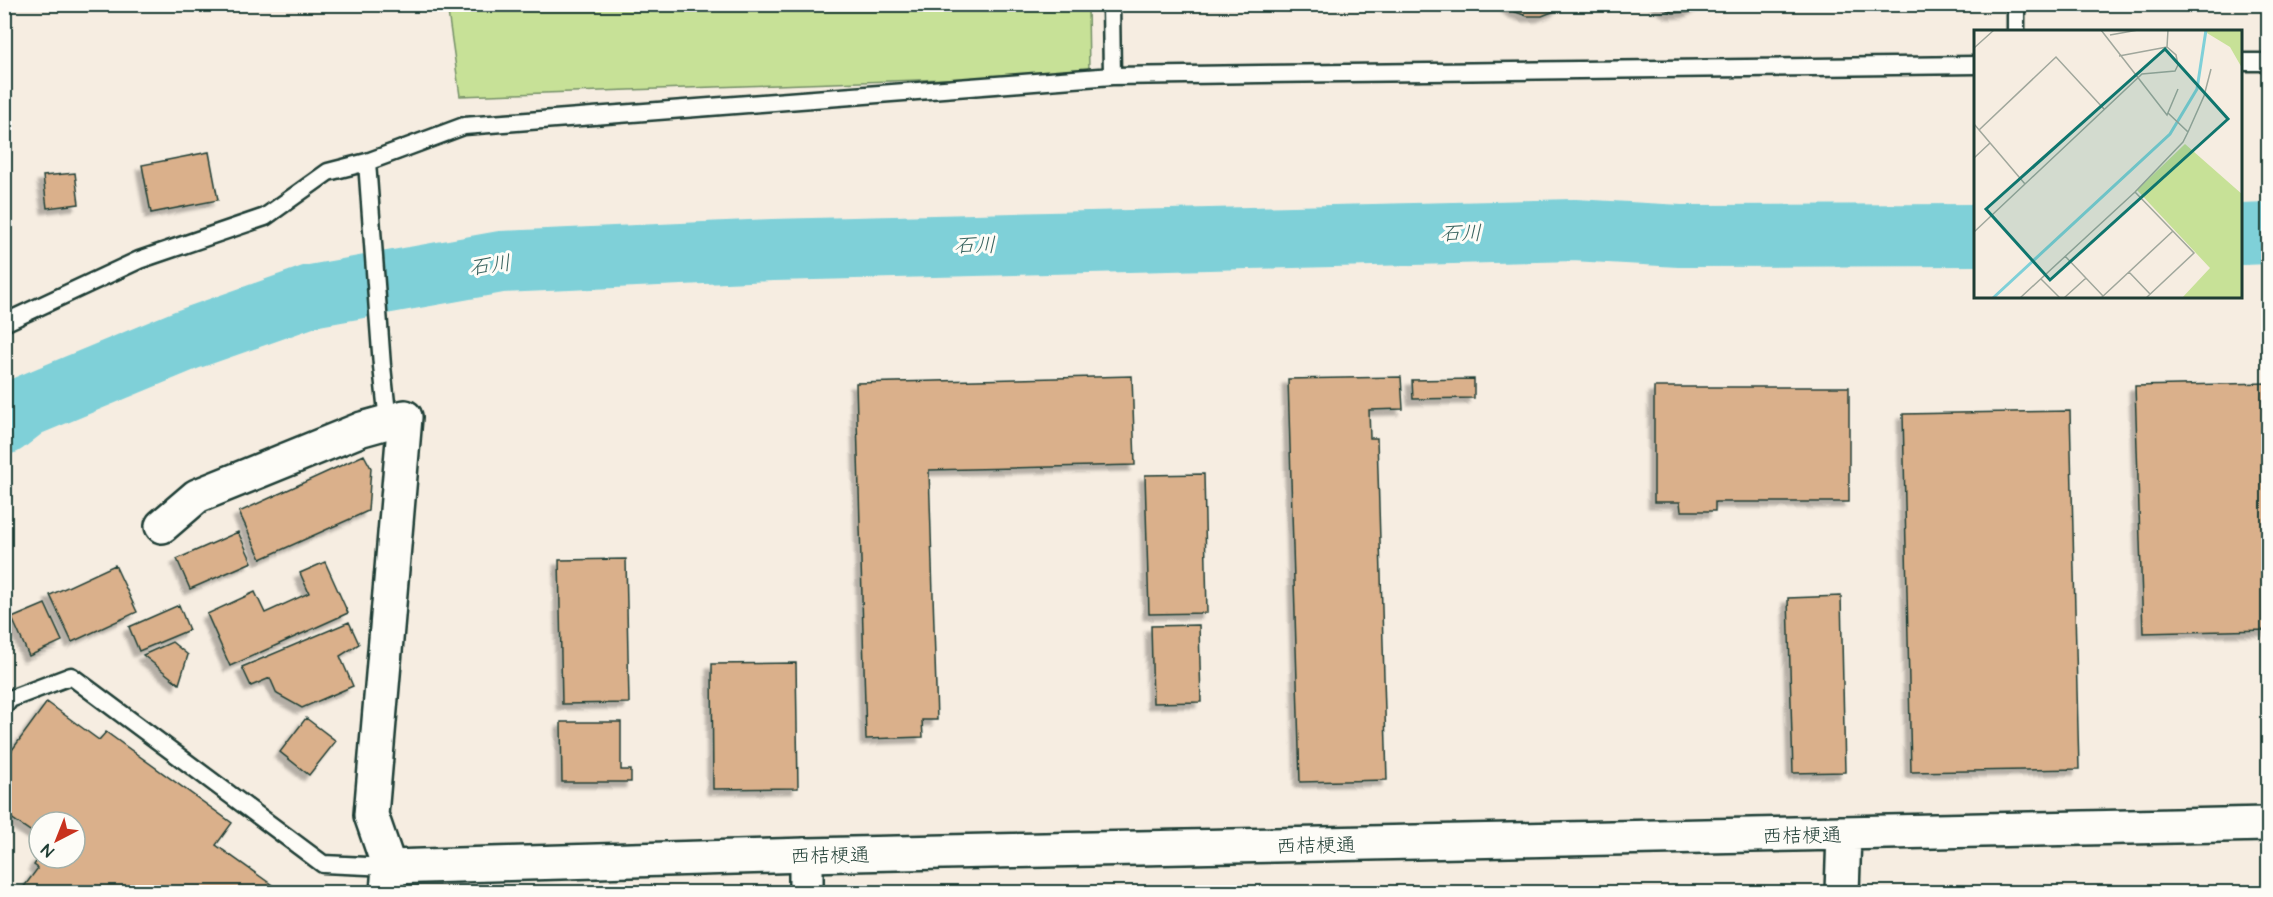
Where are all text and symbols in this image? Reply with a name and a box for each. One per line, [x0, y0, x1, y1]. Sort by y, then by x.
inset map [1974, 30, 2243, 298]
water label: 石川 [1440, 219, 1482, 248]
water label: 石川 [954, 231, 996, 260]
water label: 石川 [467, 248, 513, 283]
north arrow [27, 810, 87, 870]
street label: 西桔梗通 [1762, 821, 1842, 851]
street label: 西桔梗通 [1276, 831, 1356, 861]
text: N [37, 839, 59, 862]
street label: 西桔梗通 [790, 841, 870, 871]

